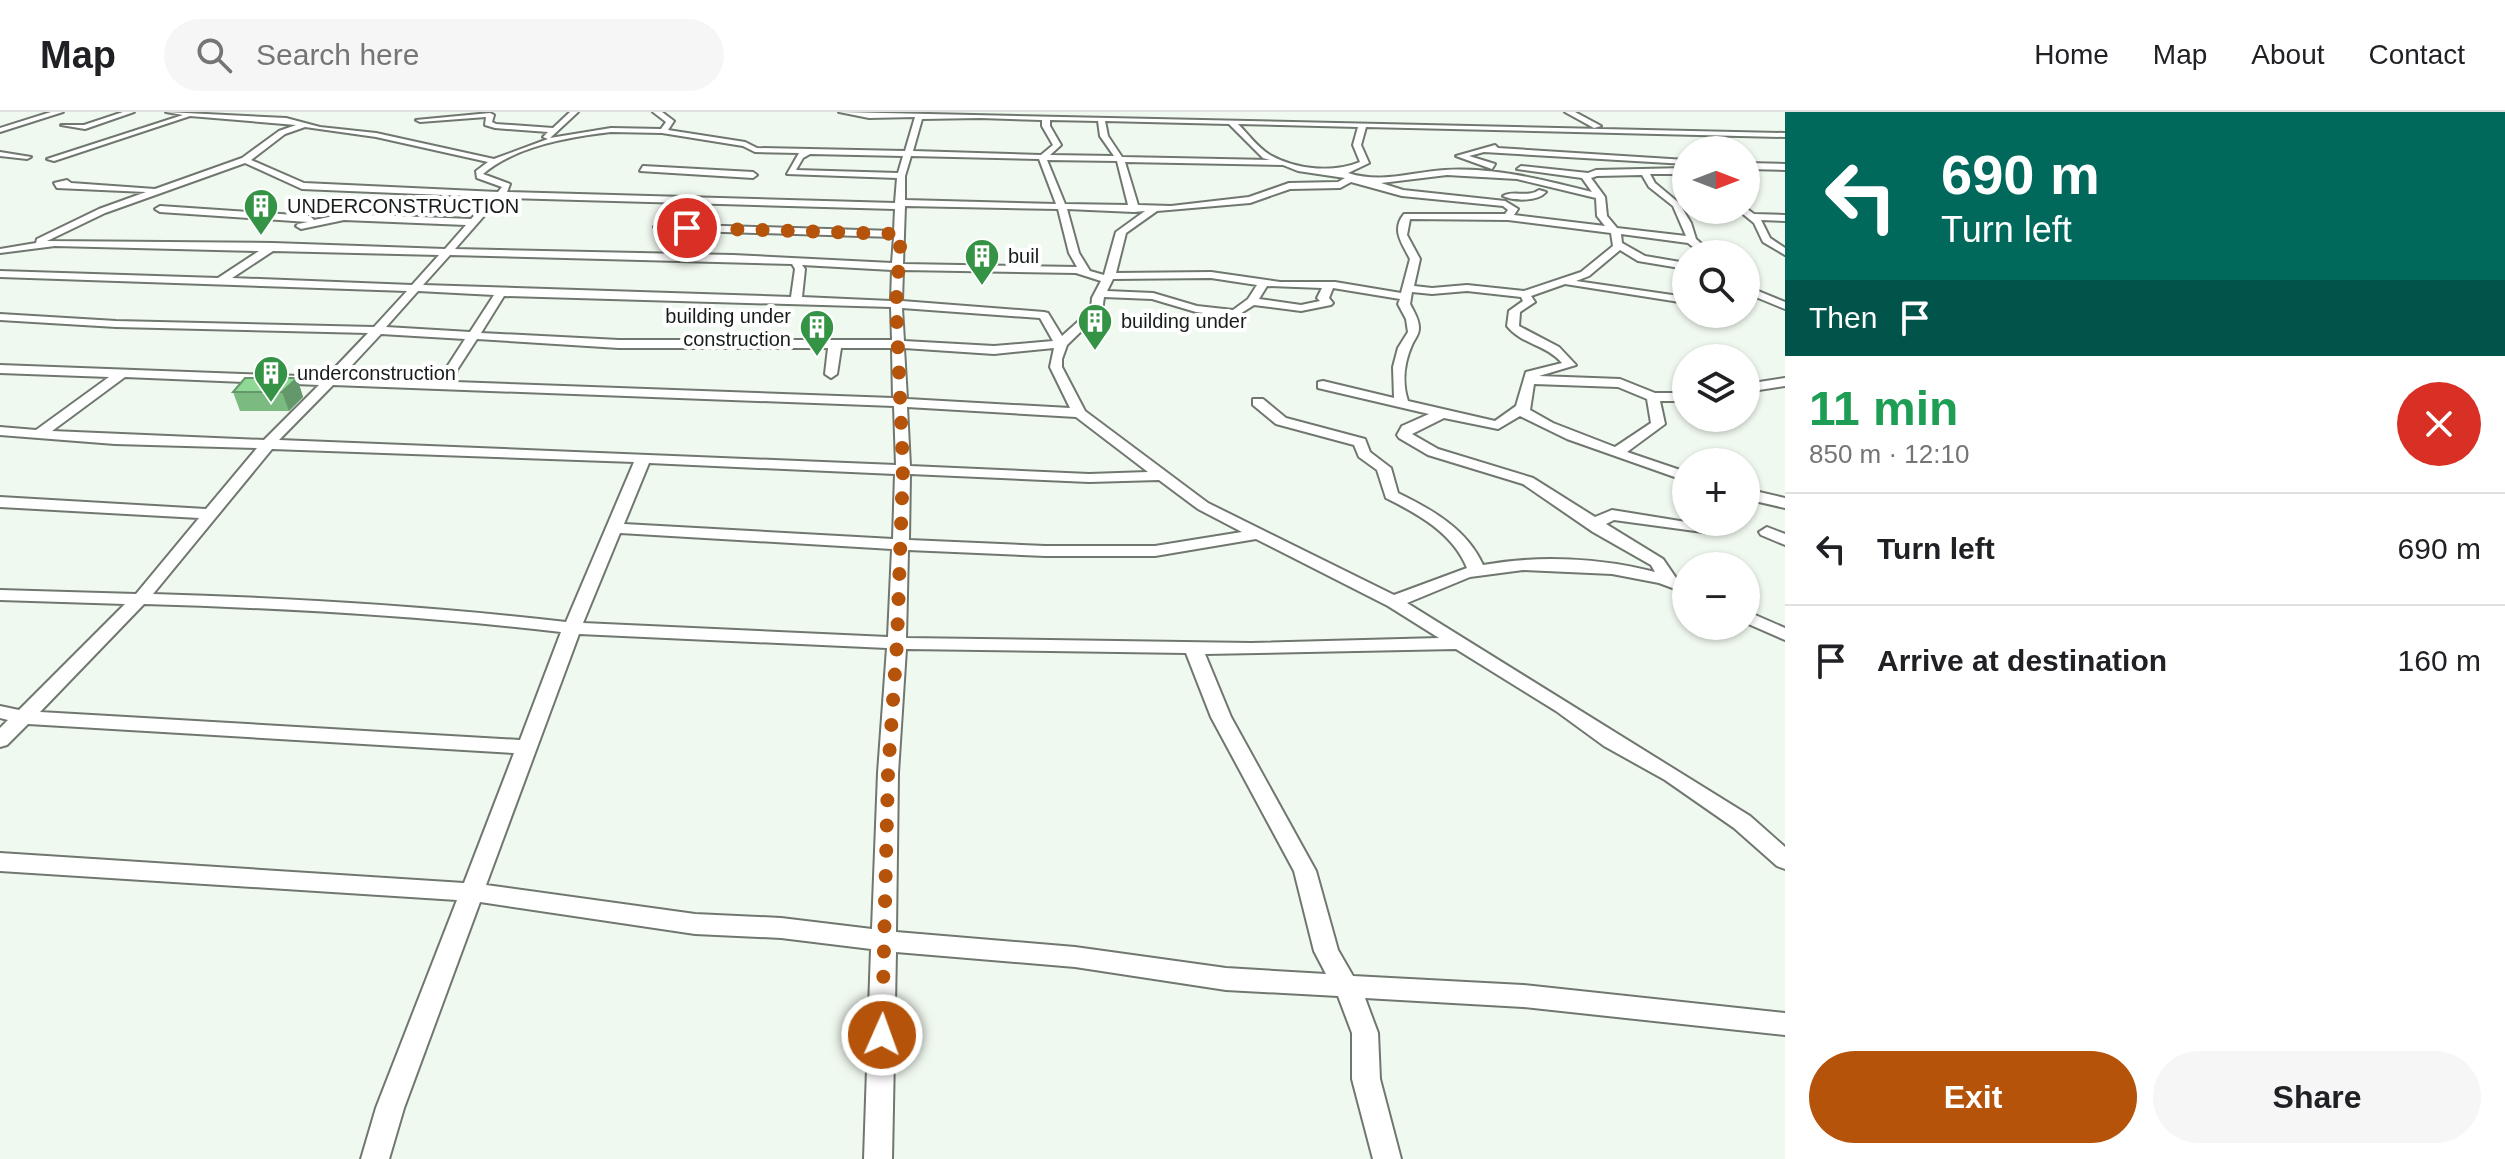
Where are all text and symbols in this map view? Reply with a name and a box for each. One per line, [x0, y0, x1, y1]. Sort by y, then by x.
search box [164, 19, 724, 91]
icon: search [192, 33, 236, 77]
text: Map [40, 34, 116, 76]
text: Search here [256, 38, 419, 71]
text: Home [2034, 39, 2109, 70]
text: Map [2153, 39, 2207, 70]
text: About [2251, 39, 2325, 70]
text: Contact [2369, 39, 2465, 70]
north arrow [1672, 136, 1760, 224]
map controls [1672, 136, 1760, 640]
text: 690 m [1941, 143, 2100, 206]
icon: left [1809, 144, 1913, 248]
building icon: UNDERCONSTRUCTION [242, 187, 280, 237]
pin [653, 194, 721, 262]
place label: UNDERCONSTRUCTION [287, 195, 519, 217]
icon: arrive [665, 206, 709, 250]
text: Turn left [1941, 209, 2072, 250]
building icon: buil [963, 237, 1001, 287]
button: search [1672, 240, 1760, 328]
place label: buil [1008, 245, 1039, 267]
icon: arrive [1893, 296, 1937, 340]
text: Then [1809, 301, 1877, 334]
building icon: building under [1076, 302, 1114, 352]
place label: building under construction [665, 305, 791, 350]
building icon: building under construction [798, 308, 836, 358]
place label: building under [1121, 310, 1247, 332]
button: layers [1672, 344, 1760, 432]
building icon: underconstruction [252, 354, 290, 404]
place label: underconstruction [297, 362, 456, 384]
text: 11 min [1809, 382, 1958, 435]
button: close [2397, 382, 2481, 466]
text: 850 m · 12:10 [1809, 439, 1969, 469]
button: + [1672, 448, 1760, 536]
icon: left [1809, 527, 1853, 571]
text: Turn left [1877, 532, 1995, 565]
text: 690 m [2398, 532, 2481, 565]
button: − [1672, 552, 1760, 640]
icon: arrive [1809, 639, 1853, 683]
text: Arrive at destination [1877, 644, 2167, 677]
text: 160 m [2398, 644, 2481, 677]
position arrow [840, 993, 924, 1077]
button: Exit [1809, 1051, 2137, 1143]
button: Share [2153, 1051, 2481, 1143]

